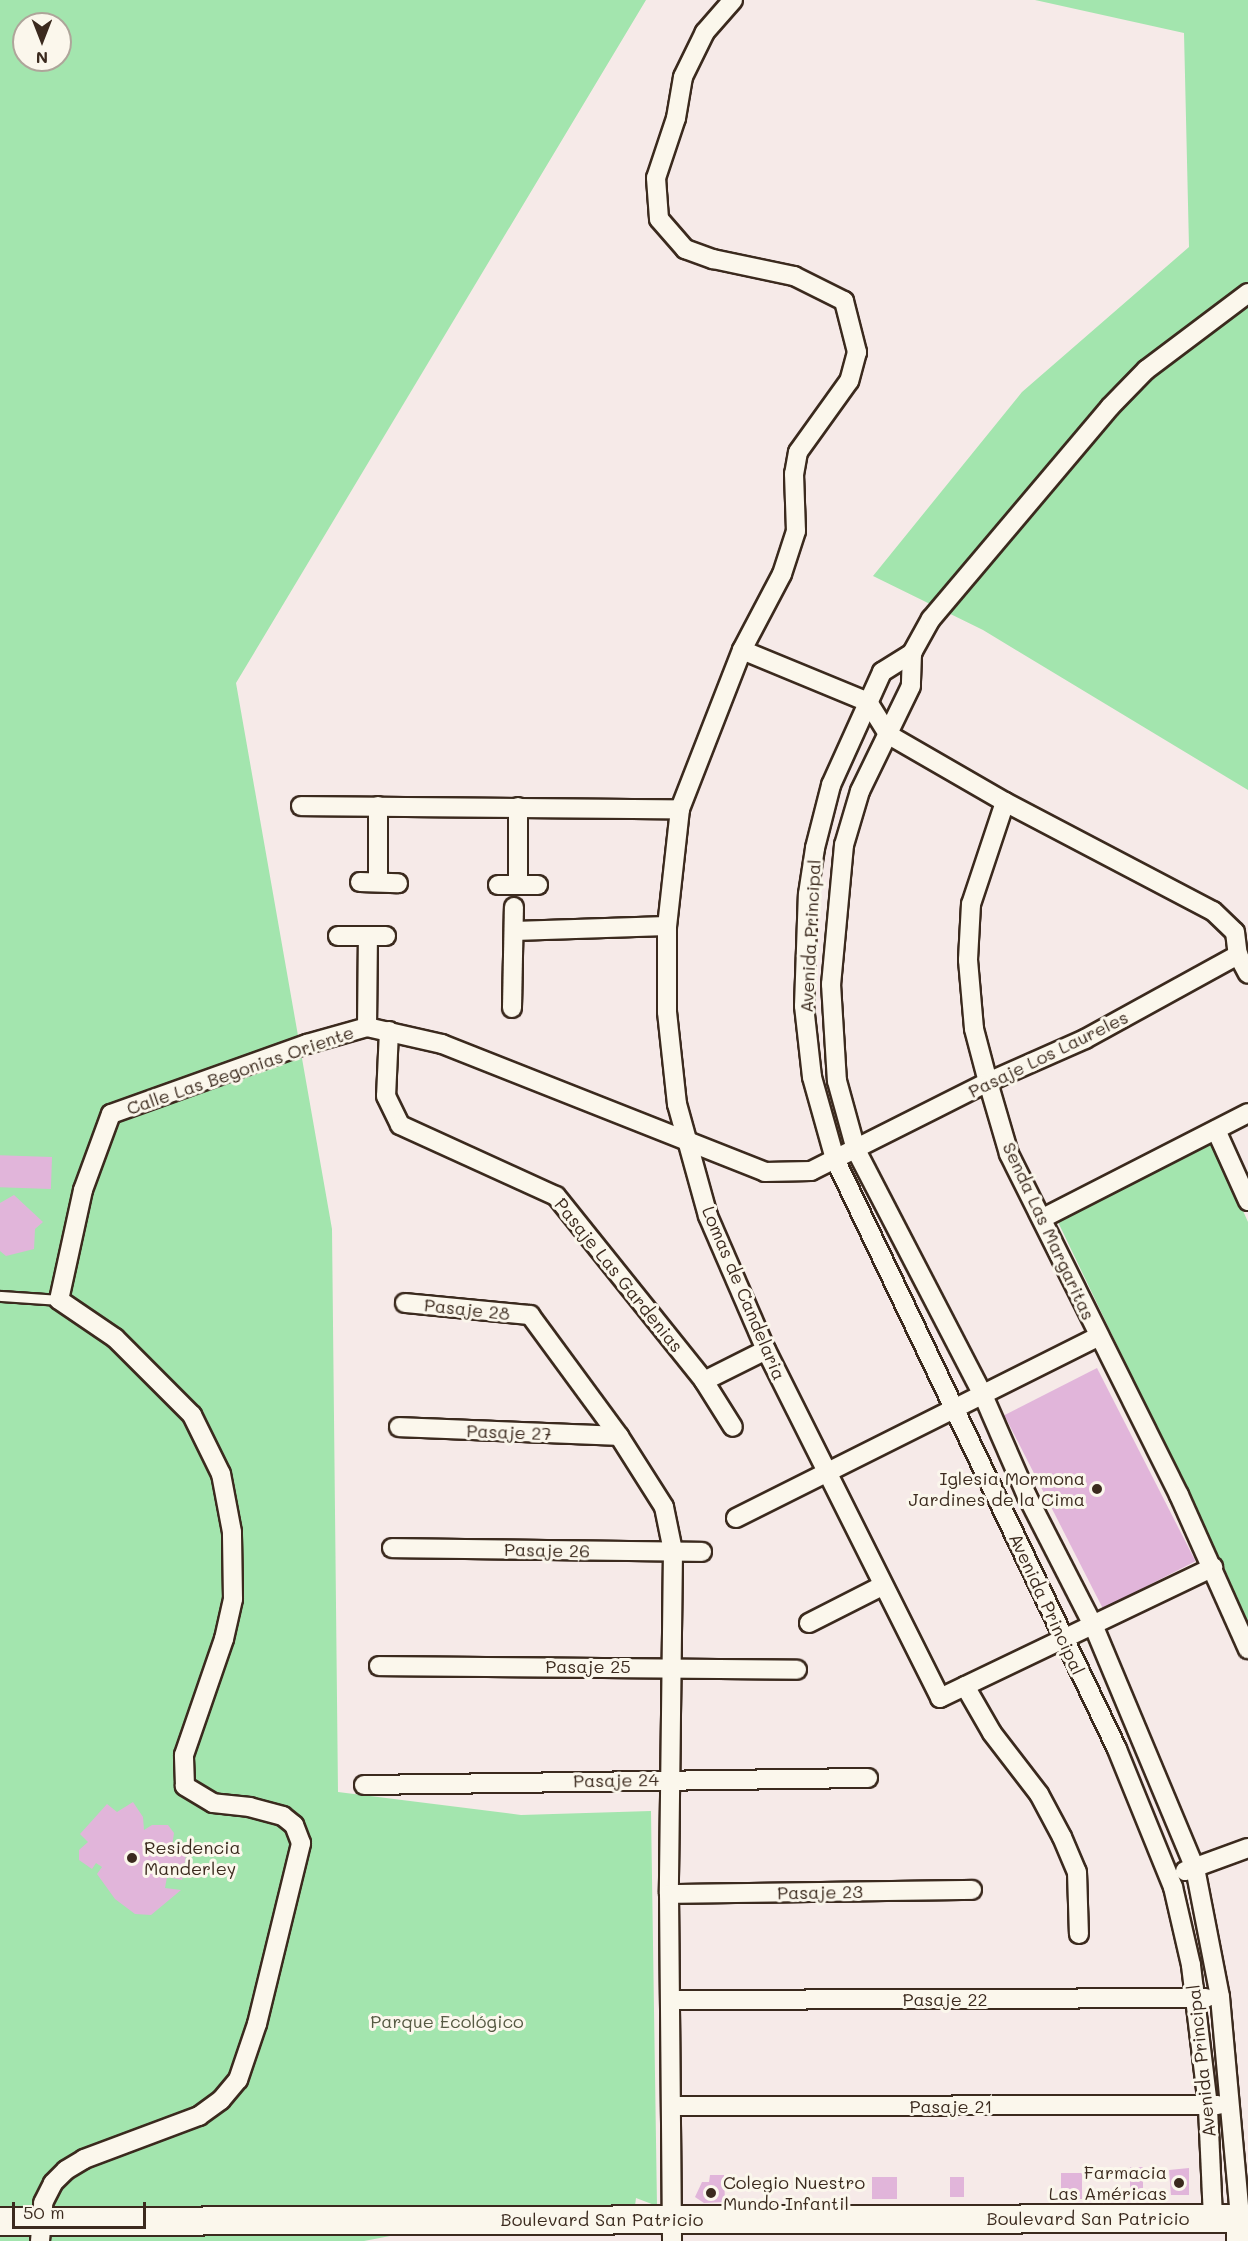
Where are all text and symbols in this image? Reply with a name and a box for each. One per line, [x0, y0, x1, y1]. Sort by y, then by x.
north arrow [12, 12, 72, 72]
text: N [36, 48, 48, 69]
street label: Avenida Principal [795, 859, 825, 1013]
street label: Pasaje Los Laureles [965, 1006, 1131, 1102]
street label: Calle Las Begonias Oriente [124, 1021, 356, 1119]
street label: Senda Las Margaritas [998, 1139, 1100, 1323]
street label: Pasaje Las Gardenias [550, 1194, 688, 1356]
street label: Lomas de Candelaria [698, 1203, 790, 1383]
street label: Pasaje 28 [423, 1294, 511, 1324]
street label: Pasaje 27 [466, 1420, 552, 1444]
place label: Iglesia Mormona Jardines de la Cima [909, 1468, 1085, 1510]
marker: Iglesia Mormona Jardines de la Cima [1090, 1482, 1104, 1496]
street label: Avenida Principal [1005, 1530, 1089, 1678]
street label: Pasaje 26 [504, 1538, 590, 1562]
street label: Pasaje 25 [545, 1655, 631, 1677]
street label: Pasaje 24 [573, 1768, 659, 1792]
place label: Residencia Manderley [144, 1837, 241, 1880]
marker: Residencia Manderley [125, 1851, 139, 1865]
street label: Pasaje 23 [777, 1880, 863, 1904]
street label: Avenida Principal [1182, 1983, 1220, 2139]
street label: Pasaje 22 [902, 1988, 988, 2010]
park label: Parque Ecológico [370, 2010, 524, 2032]
street label: Pasaje 21 [909, 2095, 993, 2117]
place label: Farmacia Las Américas [1049, 2162, 1167, 2204]
place label: Colegio Nuestro Mundo Infantil [723, 2172, 865, 2214]
marker: Farmacia Las Américas [1172, 2176, 1186, 2190]
marker: Colegio Nuestro Mundo Infantil [704, 2186, 718, 2200]
scale bar [15, 2190, 148, 2228]
text: 50 m [23, 2200, 65, 2224]
street label: Boulevard San Patricio [987, 2207, 1189, 2229]
street label: Boulevard San Patricio [501, 2208, 703, 2230]

